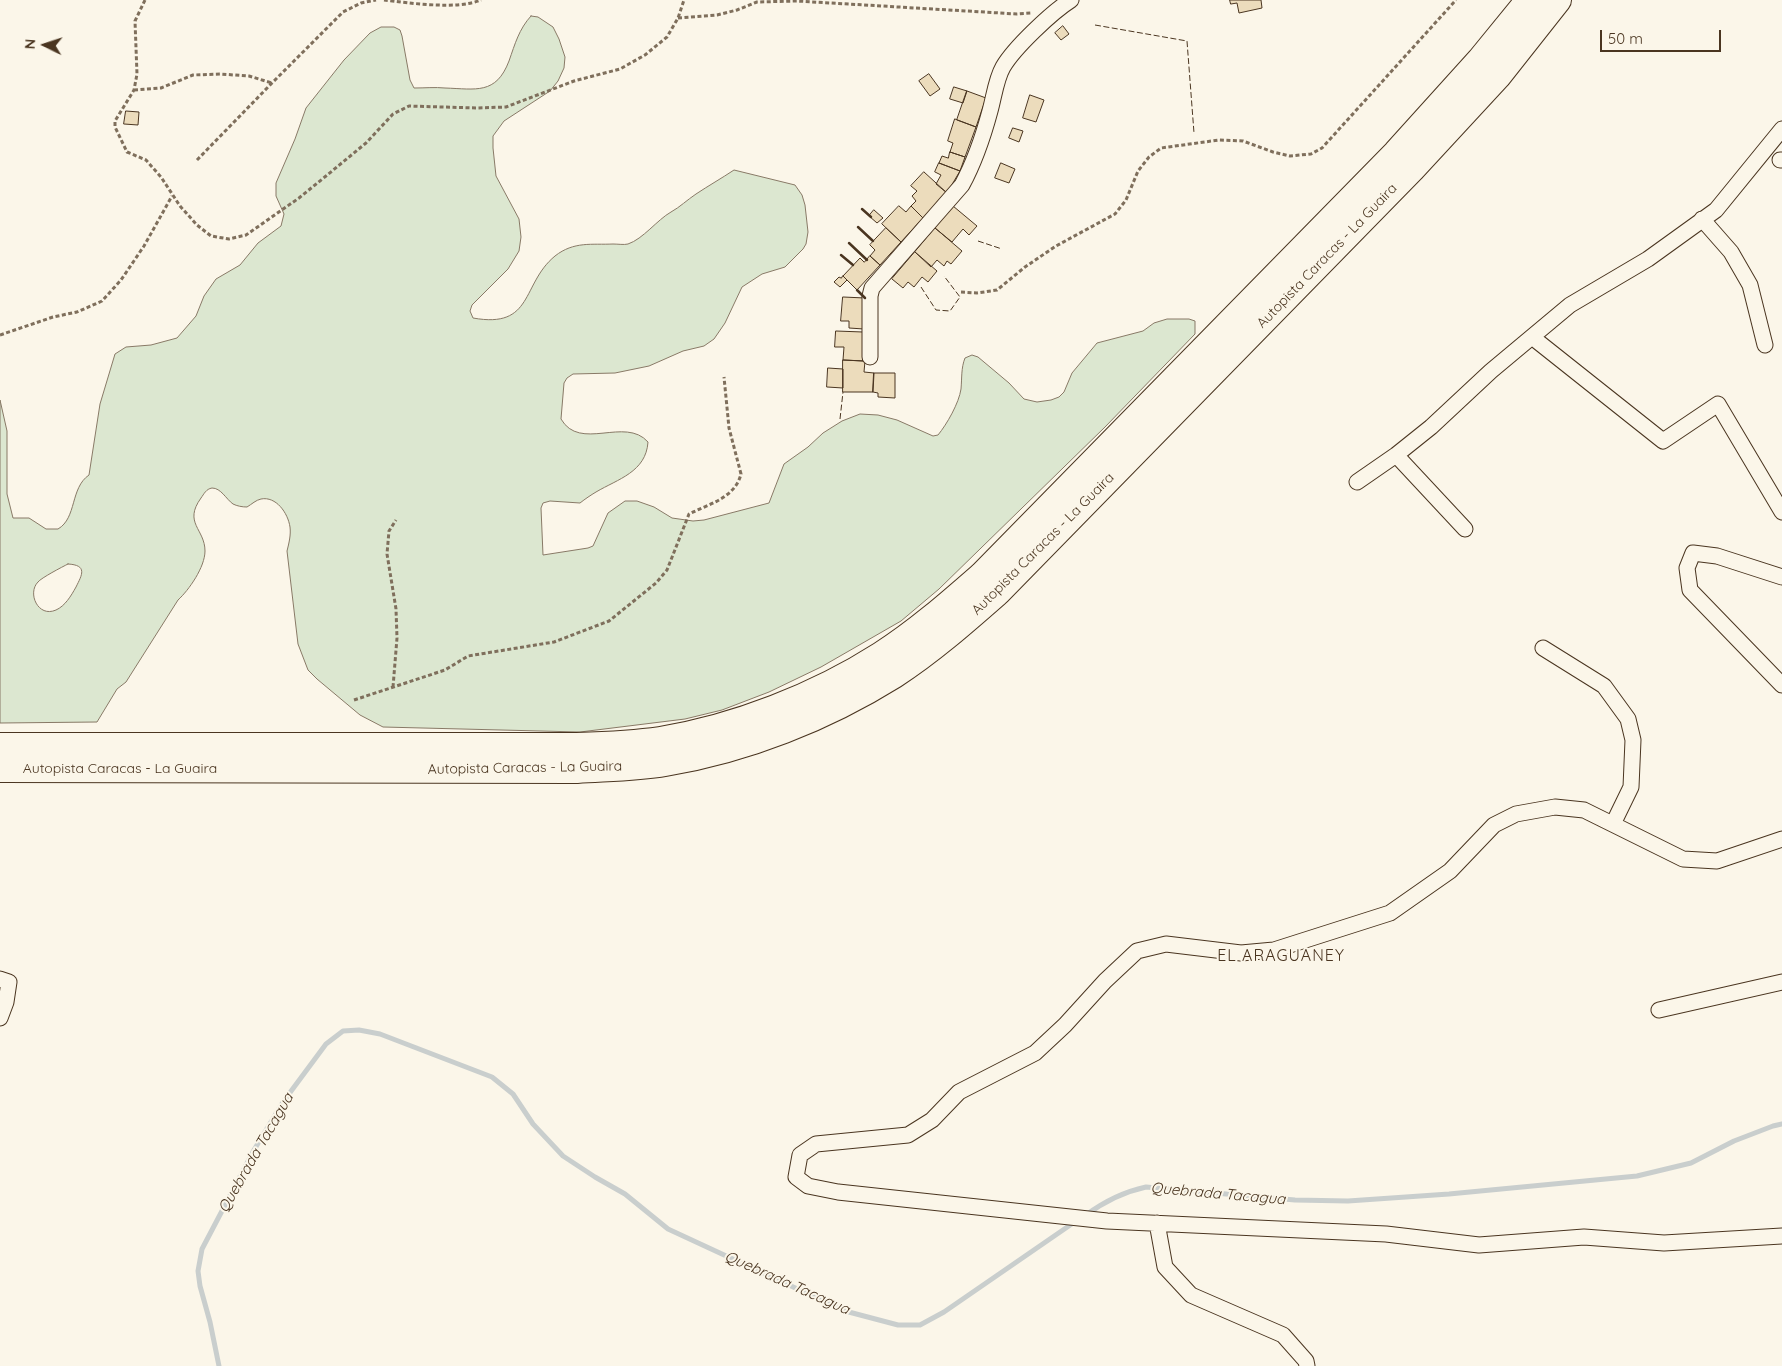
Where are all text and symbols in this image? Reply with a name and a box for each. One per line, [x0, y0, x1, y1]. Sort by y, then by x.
north arrow [20, 20, 70, 70]
scale bar [1602, 20, 1723, 52]
text: 50 m [1608, 29, 1643, 48]
text: N [21, 38, 39, 50]
street label: Autopista Caracas - La Guaira [1253, 180, 1401, 332]
street label: Autopista Caracas - La Guaira [968, 469, 1118, 619]
street label: Autopista Caracas - La Guaira [428, 758, 622, 778]
street label: Autopista Caracas - La Guaira [23, 761, 217, 777]
district label: EL ARAGUANEY [1216, 946, 1346, 966]
water label: Quebrada Tacagua [214, 1090, 298, 1216]
water label: Quebrada Tacagua [1150, 1179, 1286, 1209]
water label: Quebrada Tacagua [722, 1247, 852, 1319]

